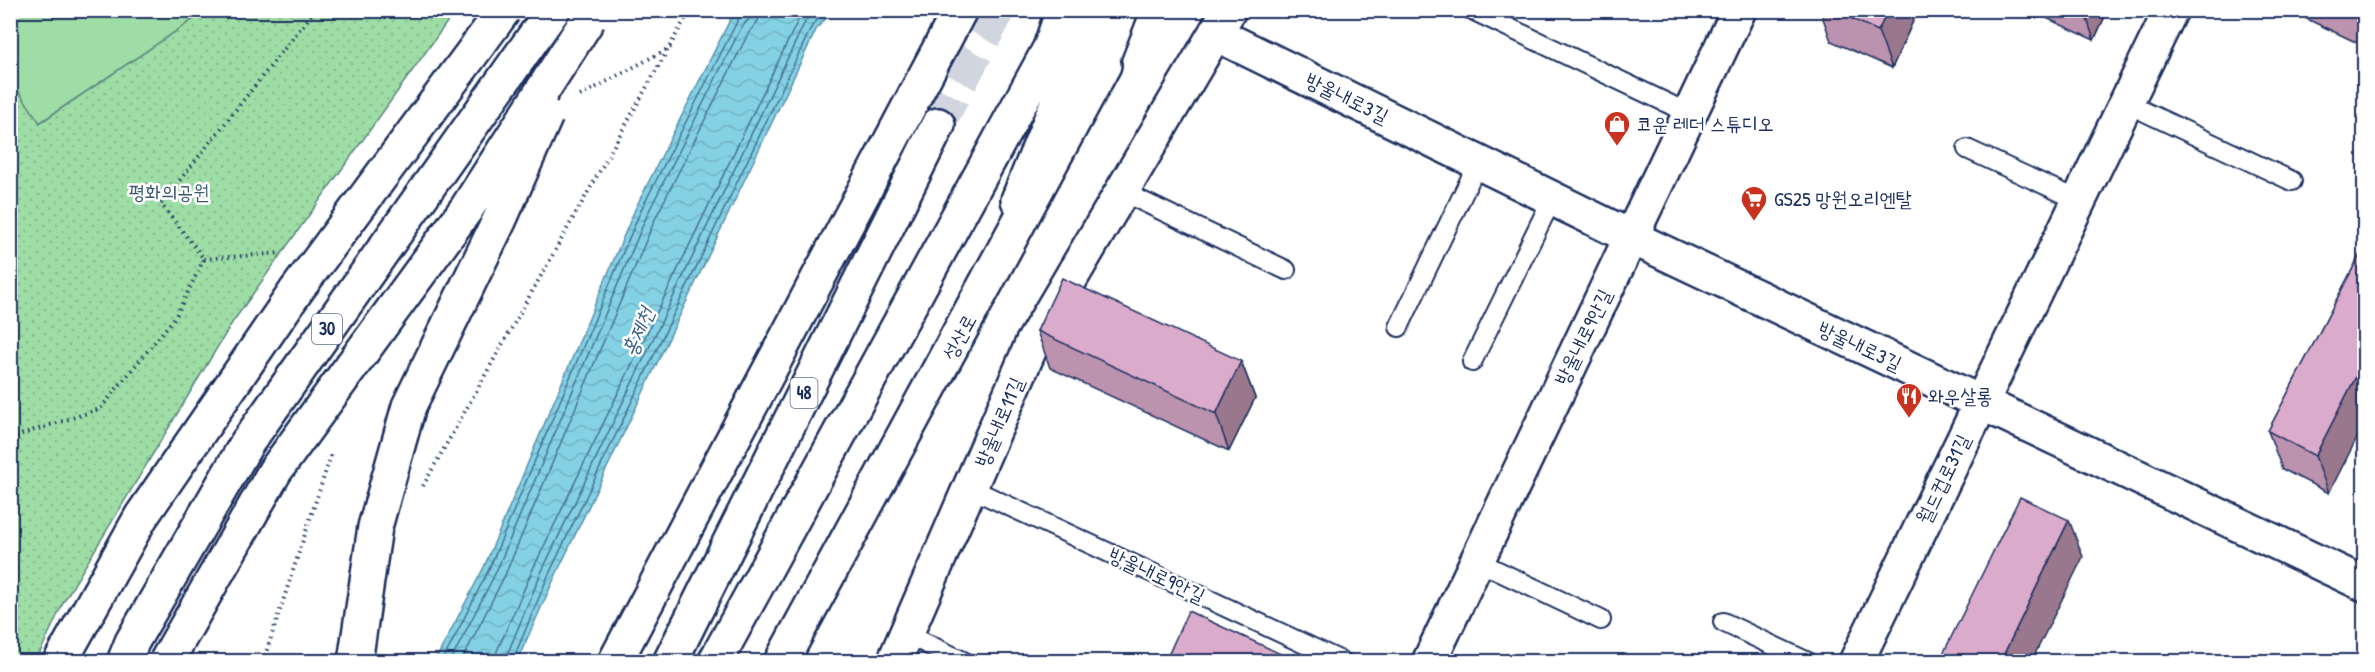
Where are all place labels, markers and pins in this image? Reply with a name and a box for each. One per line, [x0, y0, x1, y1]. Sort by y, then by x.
shop icon: 코운 레더 스튜디오 [1602, 109, 1632, 147]
place label: 코운 레더 스튜디오 [1636, 110, 1774, 137]
supermarket icon: GS25 망원오리엔탈 [1739, 184, 1769, 222]
place label: GS25 망원오리엔탈 [1774, 185, 1912, 212]
restaurant icon: 와우살롱 [1894, 381, 1924, 419]
place label: 와우살롱 [1928, 382, 1992, 409]

